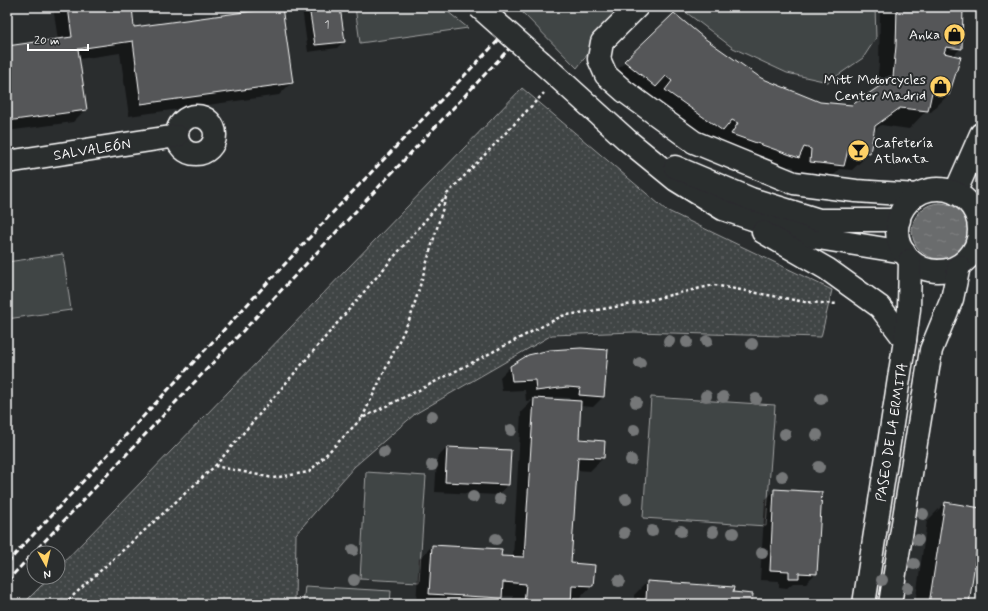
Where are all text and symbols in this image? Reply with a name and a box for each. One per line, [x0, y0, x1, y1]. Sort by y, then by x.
house number: 1 [324, 17, 330, 33]
shop icon: Anka [942, 21, 968, 47]
scale bar [28, 26, 88, 52]
place label: Anka [909, 26, 940, 44]
text: 20 m [34, 33, 60, 49]
place label: Mitt Motorcycles Center Madrid [824, 71, 926, 105]
shop icon: Mitt Motorcycles Center Madrid [928, 74, 954, 100]
place label: Cafetería Atlanta [874, 134, 934, 168]
street label: SALVALEÓN [52, 135, 132, 165]
bar icon: Cafetería Atlanta [846, 137, 872, 163]
street label: PASEO DE LA ERMITA [872, 361, 912, 503]
north arrow [26, 545, 66, 585]
text: N [43, 566, 52, 581]

